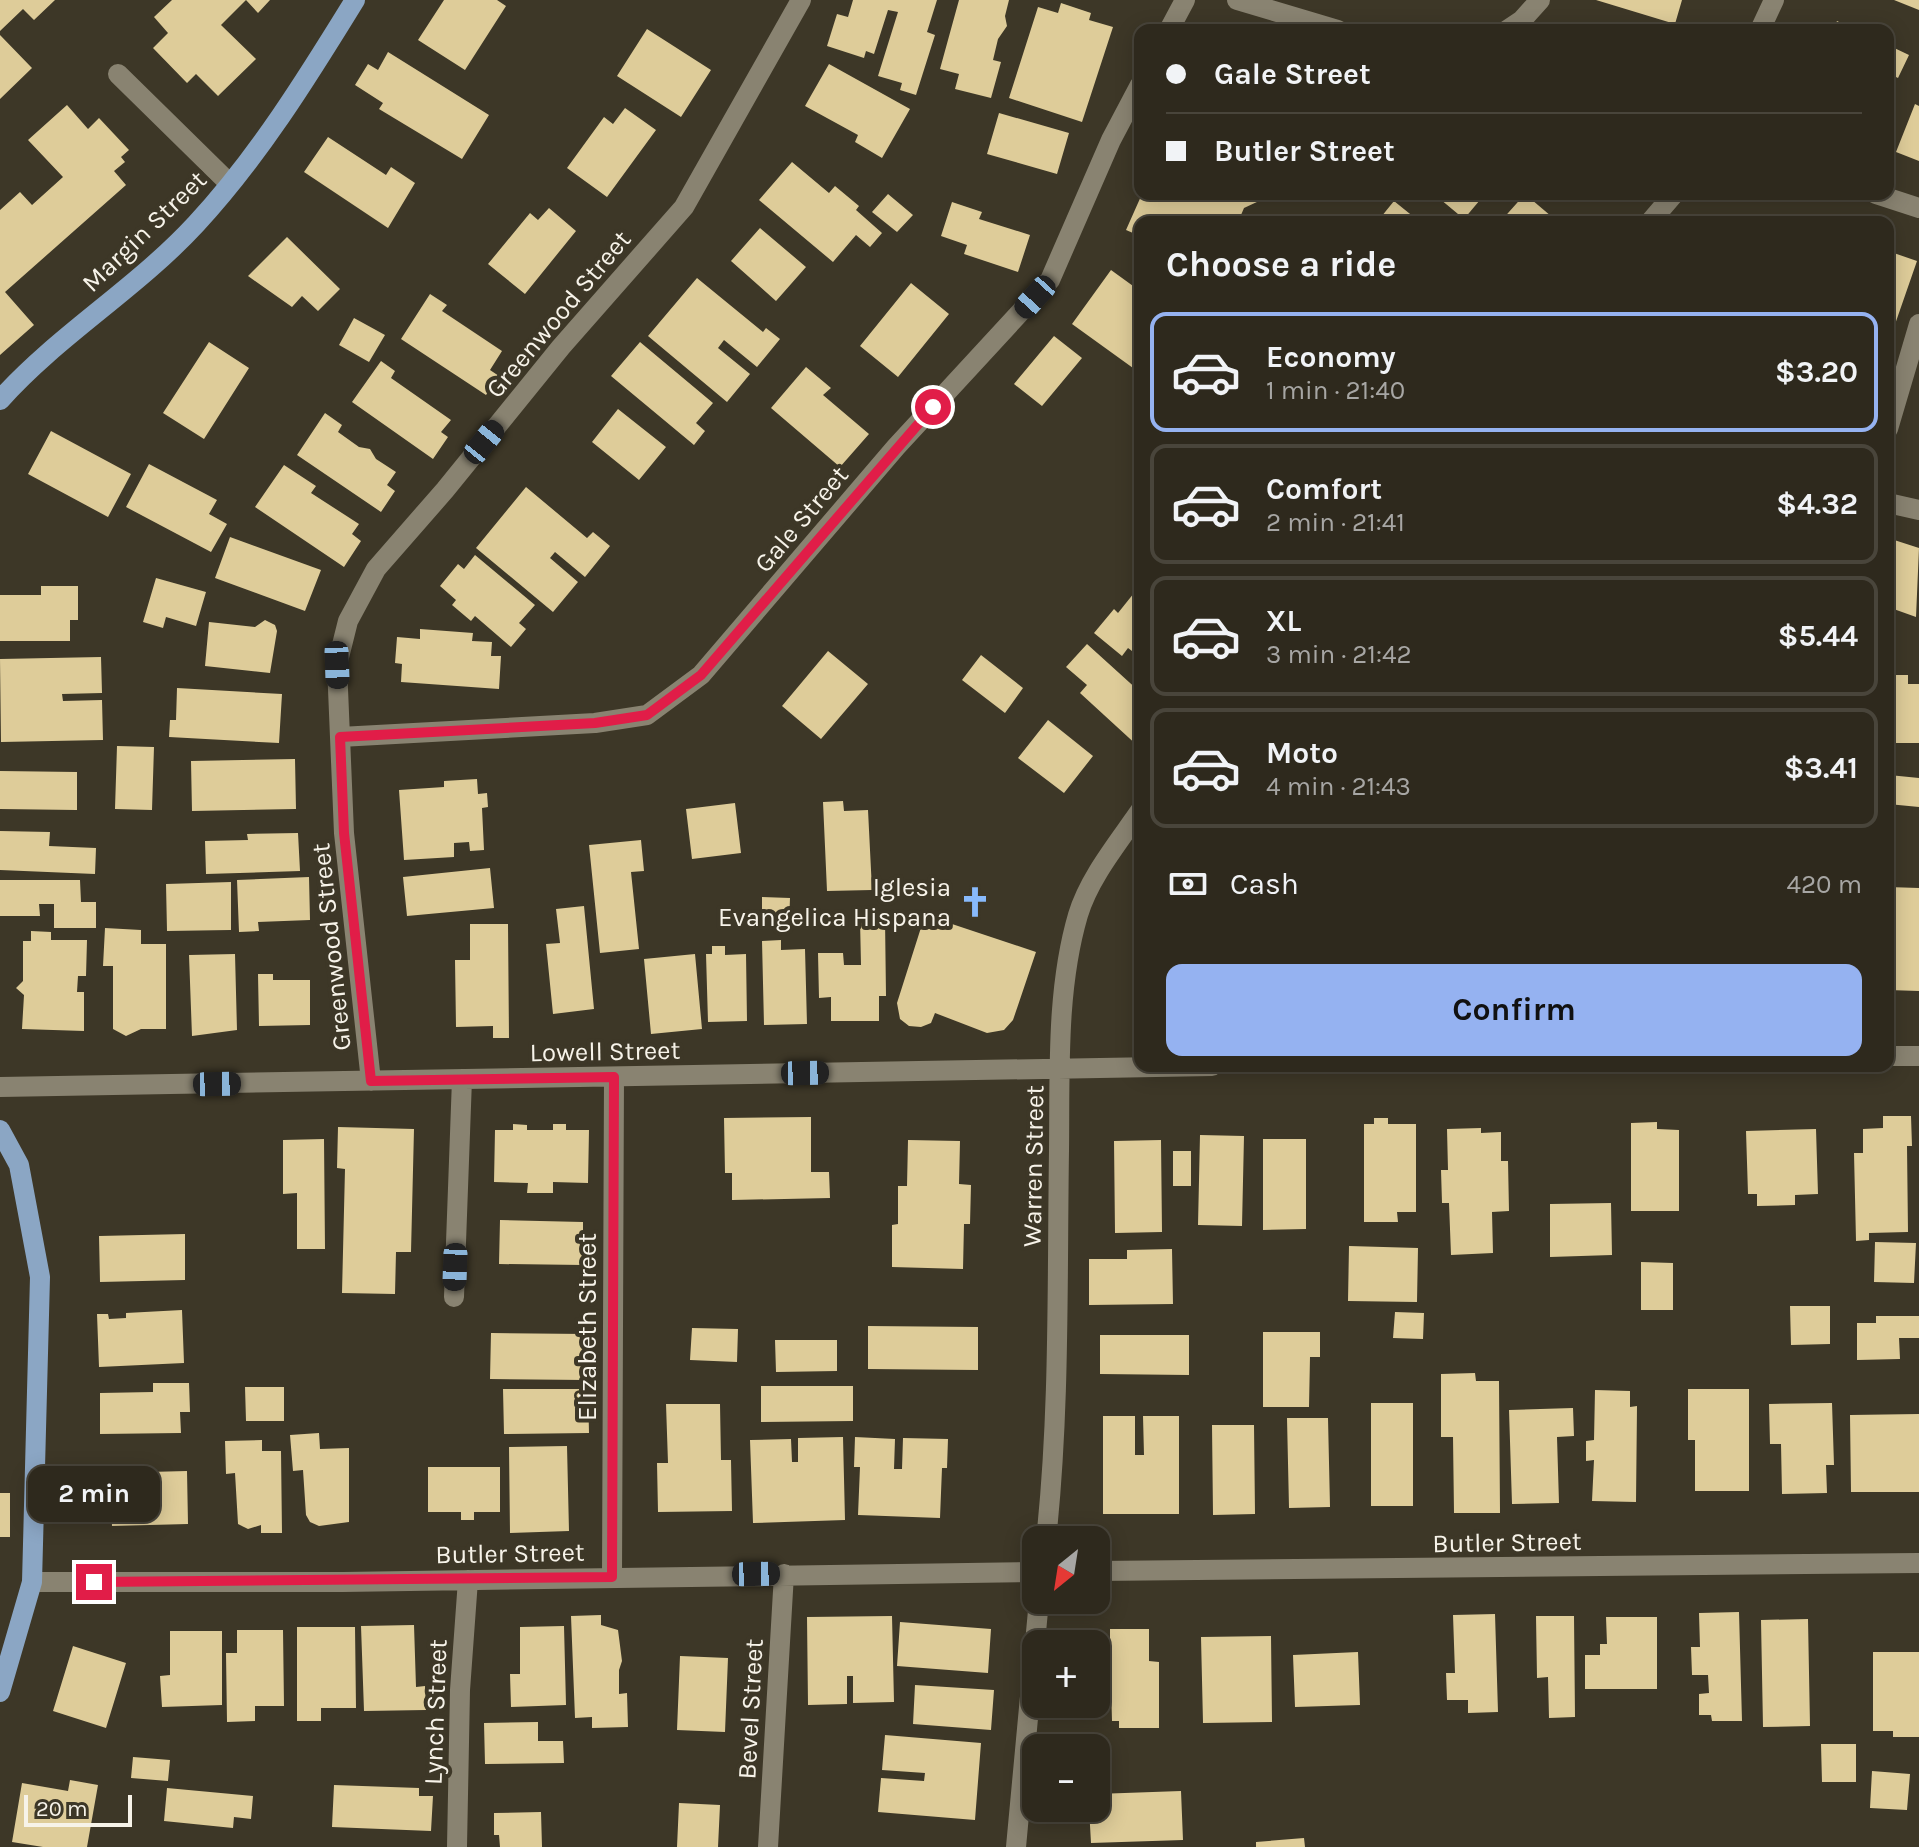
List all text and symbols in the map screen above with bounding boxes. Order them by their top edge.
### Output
text: Gale Street [1214,56,1371,92]
text: Butler Street [1214,133,1395,169]
street label: Margin Street [76,164,213,298]
street label: Greenwood Street [479,224,637,404]
text: Choose a ride [1166,243,1396,285]
car [1010,271,1060,323]
icon: car [1170,336,1242,408]
text: Economy [1266,339,1396,375]
text: $3.20 [1775,354,1858,390]
text: 1 min · 21:40 [1266,375,1405,406]
route start [915,389,951,425]
car [460,416,508,468]
street label: Gale Street [748,460,855,579]
icon: car [1170,468,1242,540]
text: Comfort [1266,471,1382,507]
text: $4.32 [1776,486,1858,522]
text: 2 min · 21:41 [1266,507,1405,538]
icon: car [1170,600,1242,672]
text: XL [1266,603,1301,639]
text: $5.44 [1778,618,1858,654]
text: 3 min · 21:42 [1266,639,1412,670]
car [324,641,350,689]
icon: car [1170,732,1242,804]
text: Moto [1266,735,1338,771]
text: $3.41 [1784,750,1858,786]
text: 4 min · 21:43 [1266,771,1411,802]
street label: Greenwood Street [305,841,358,1052]
icon: cash [1166,862,1210,906]
text: Cash [1230,866,1299,902]
text: 420 m [1786,869,1862,900]
place label: Iglesia Evangelica Hispana [718,872,951,933]
church icon: Iglesia Evangelica Hispana [958,885,992,919]
button: Confirm [1166,964,1862,1056]
street label: Lowell Street [529,1035,681,1068]
car [781,1061,829,1085]
car [193,1072,241,1096]
street label: Warren Street [1017,1084,1050,1247]
street label: Elizabeth Street [572,1233,603,1421]
car [442,1243,468,1291]
callout: 2 min [28,1466,160,1522]
text: 2 min [58,1478,130,1509]
north arrow [1022,1526,1110,1614]
map controls [1022,1526,1110,1822]
street label: Butler Street [1432,1526,1582,1559]
street label: Butler Street [435,1537,585,1570]
car [732,1562,780,1586]
route end [76,1564,112,1600]
button: + [1022,1630,1110,1718]
street label: Lynch Street [417,1638,454,1785]
street label: Bevel Street [731,1638,770,1780]
button: − [1022,1734,1110,1822]
scale bar [24,1791,132,1827]
text: 20 m [36,1796,88,1822]

